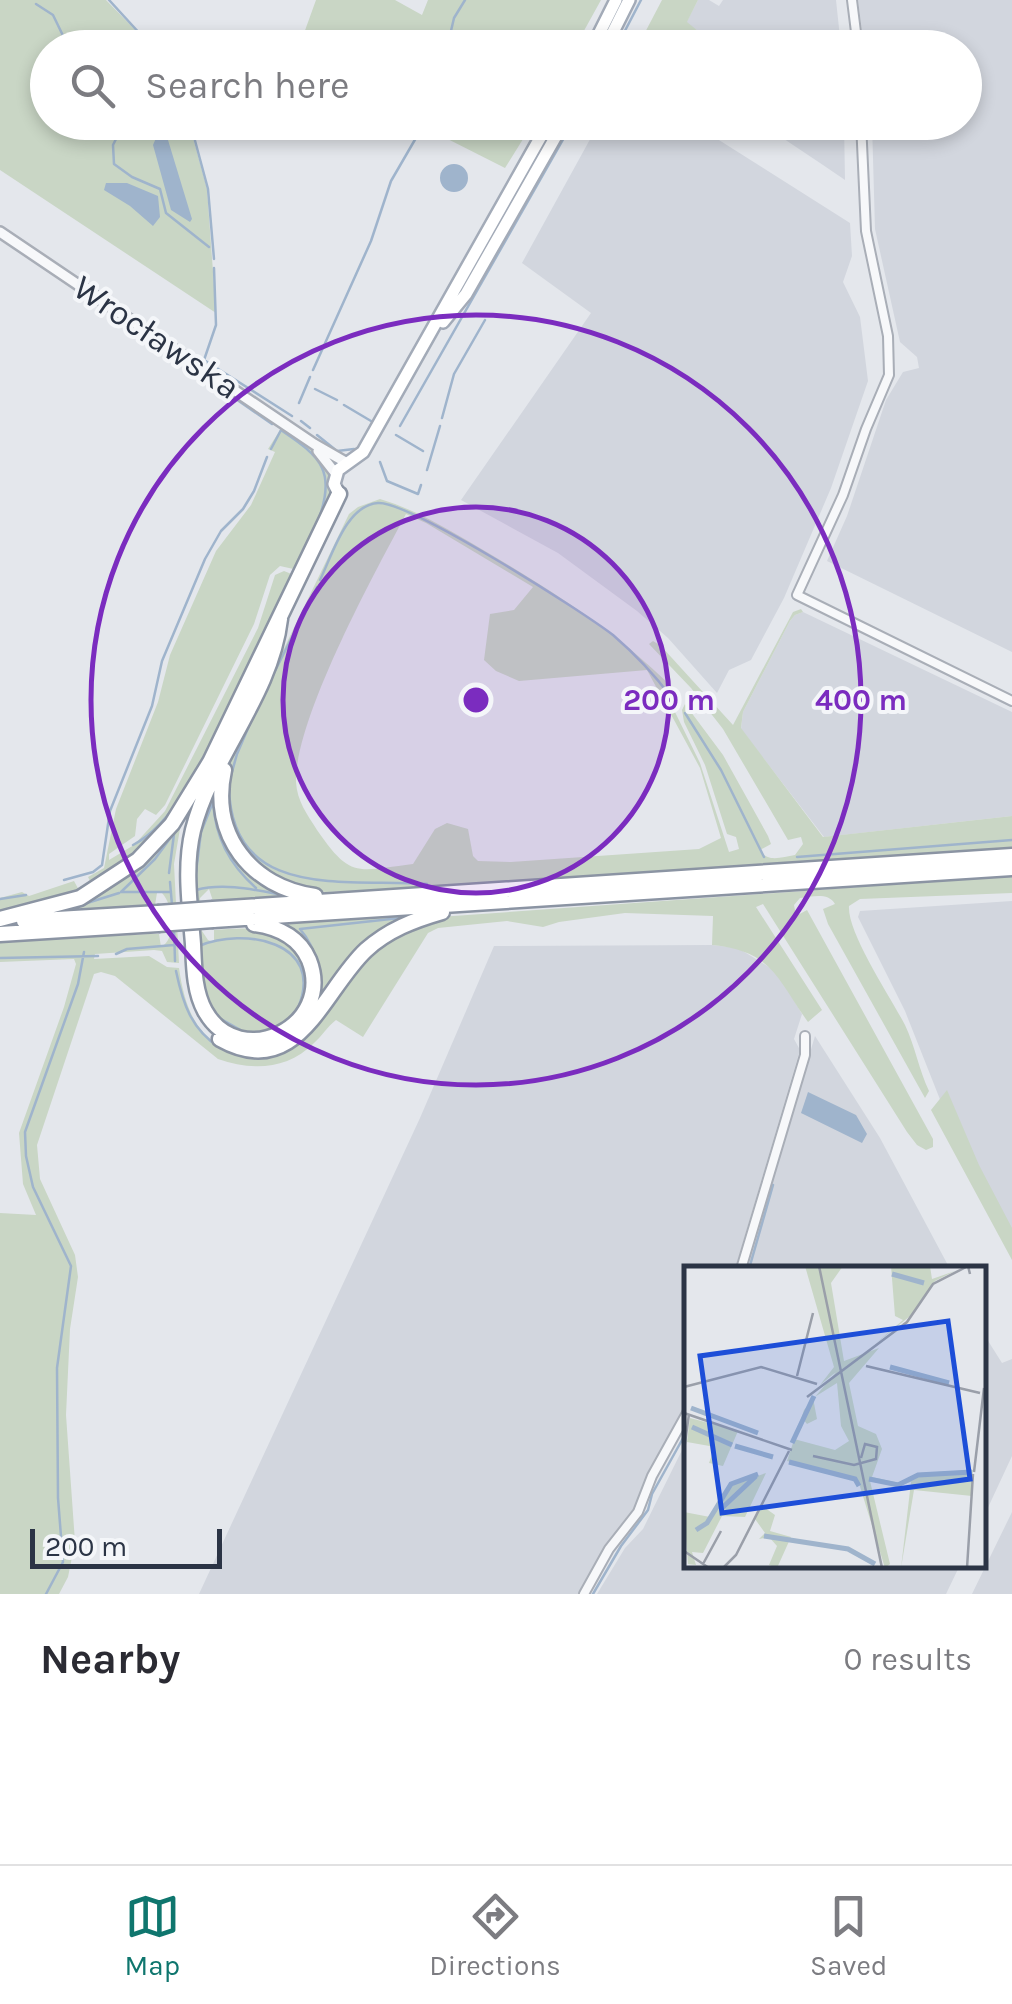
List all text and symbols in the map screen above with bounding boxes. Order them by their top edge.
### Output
search box [30,30,982,140]
icon: search [65,58,120,113]
text: Search here [145,63,349,108]
street label: Wrocławska [66,267,248,408]
centre of rings [458,682,494,718]
text: 200 m [623,682,715,718]
text: 400 m [815,682,907,718]
inset map [684,1266,987,1569]
scale bar [30,1524,222,1568]
text: 200 m [45,1530,127,1563]
text: Nearby [40,1634,180,1684]
text: 0 results [843,1641,972,1678]
tab: Map [125,1889,180,1982]
tab: Directions [429,1889,561,1982]
tab: Saved [810,1889,887,1982]

